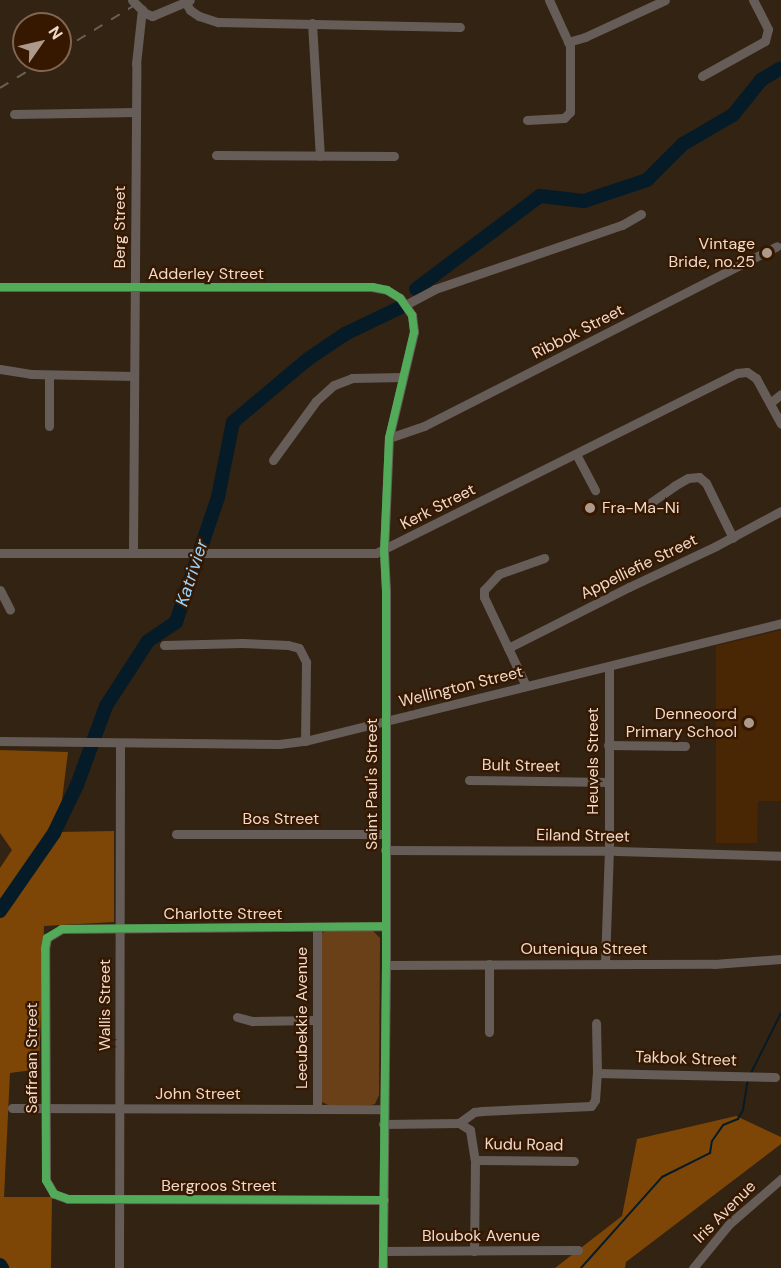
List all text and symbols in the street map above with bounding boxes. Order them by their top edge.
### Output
north arrow [12,12,72,72]
text: N [44,22,68,43]
street label: Berg Street [110,186,130,268]
place label: Vintage Bride, no.25 [668,234,755,272]
marker: Vintage Bride, no.25 [760,246,774,260]
street label: Adderley Street [148,264,264,284]
street label: Ribbok Street [529,301,627,363]
street label: Kerk Street [397,480,479,534]
place label: Fra-Ma-Ni [602,498,680,518]
marker: Fra-Ma-Ni [583,501,597,515]
street label: Appelliefie Street [577,530,701,604]
water label: Katrivier [171,537,213,609]
street label: Wellington Street [397,662,525,712]
place label: Denneoord Primary School [626,704,737,742]
street label: Heuvels Street [583,707,603,815]
marker: Denneoord Primary School [742,716,756,730]
street label: Saint Paul's Street [362,718,382,850]
street label: Bult Street [482,756,560,776]
street label: Bos Street [243,809,319,829]
street label: Eiland Street [536,826,630,846]
street label: Charlotte Street [163,904,283,924]
street label: Outeniqua Street [520,939,648,959]
street label: Leeubekkie Avenue [292,947,312,1089]
street label: Wallis Street [95,959,115,1051]
street label: Saffraan Street [22,1003,42,1113]
street label: Takbok Street [635,1048,737,1070]
street label: John Street [155,1084,241,1104]
street label: Kudu Road [484,1135,564,1155]
street label: Bergroos Street [161,1176,277,1196]
street label: Iris Avenue [690,1177,760,1247]
street label: Bloubok Avenue [422,1226,540,1246]

